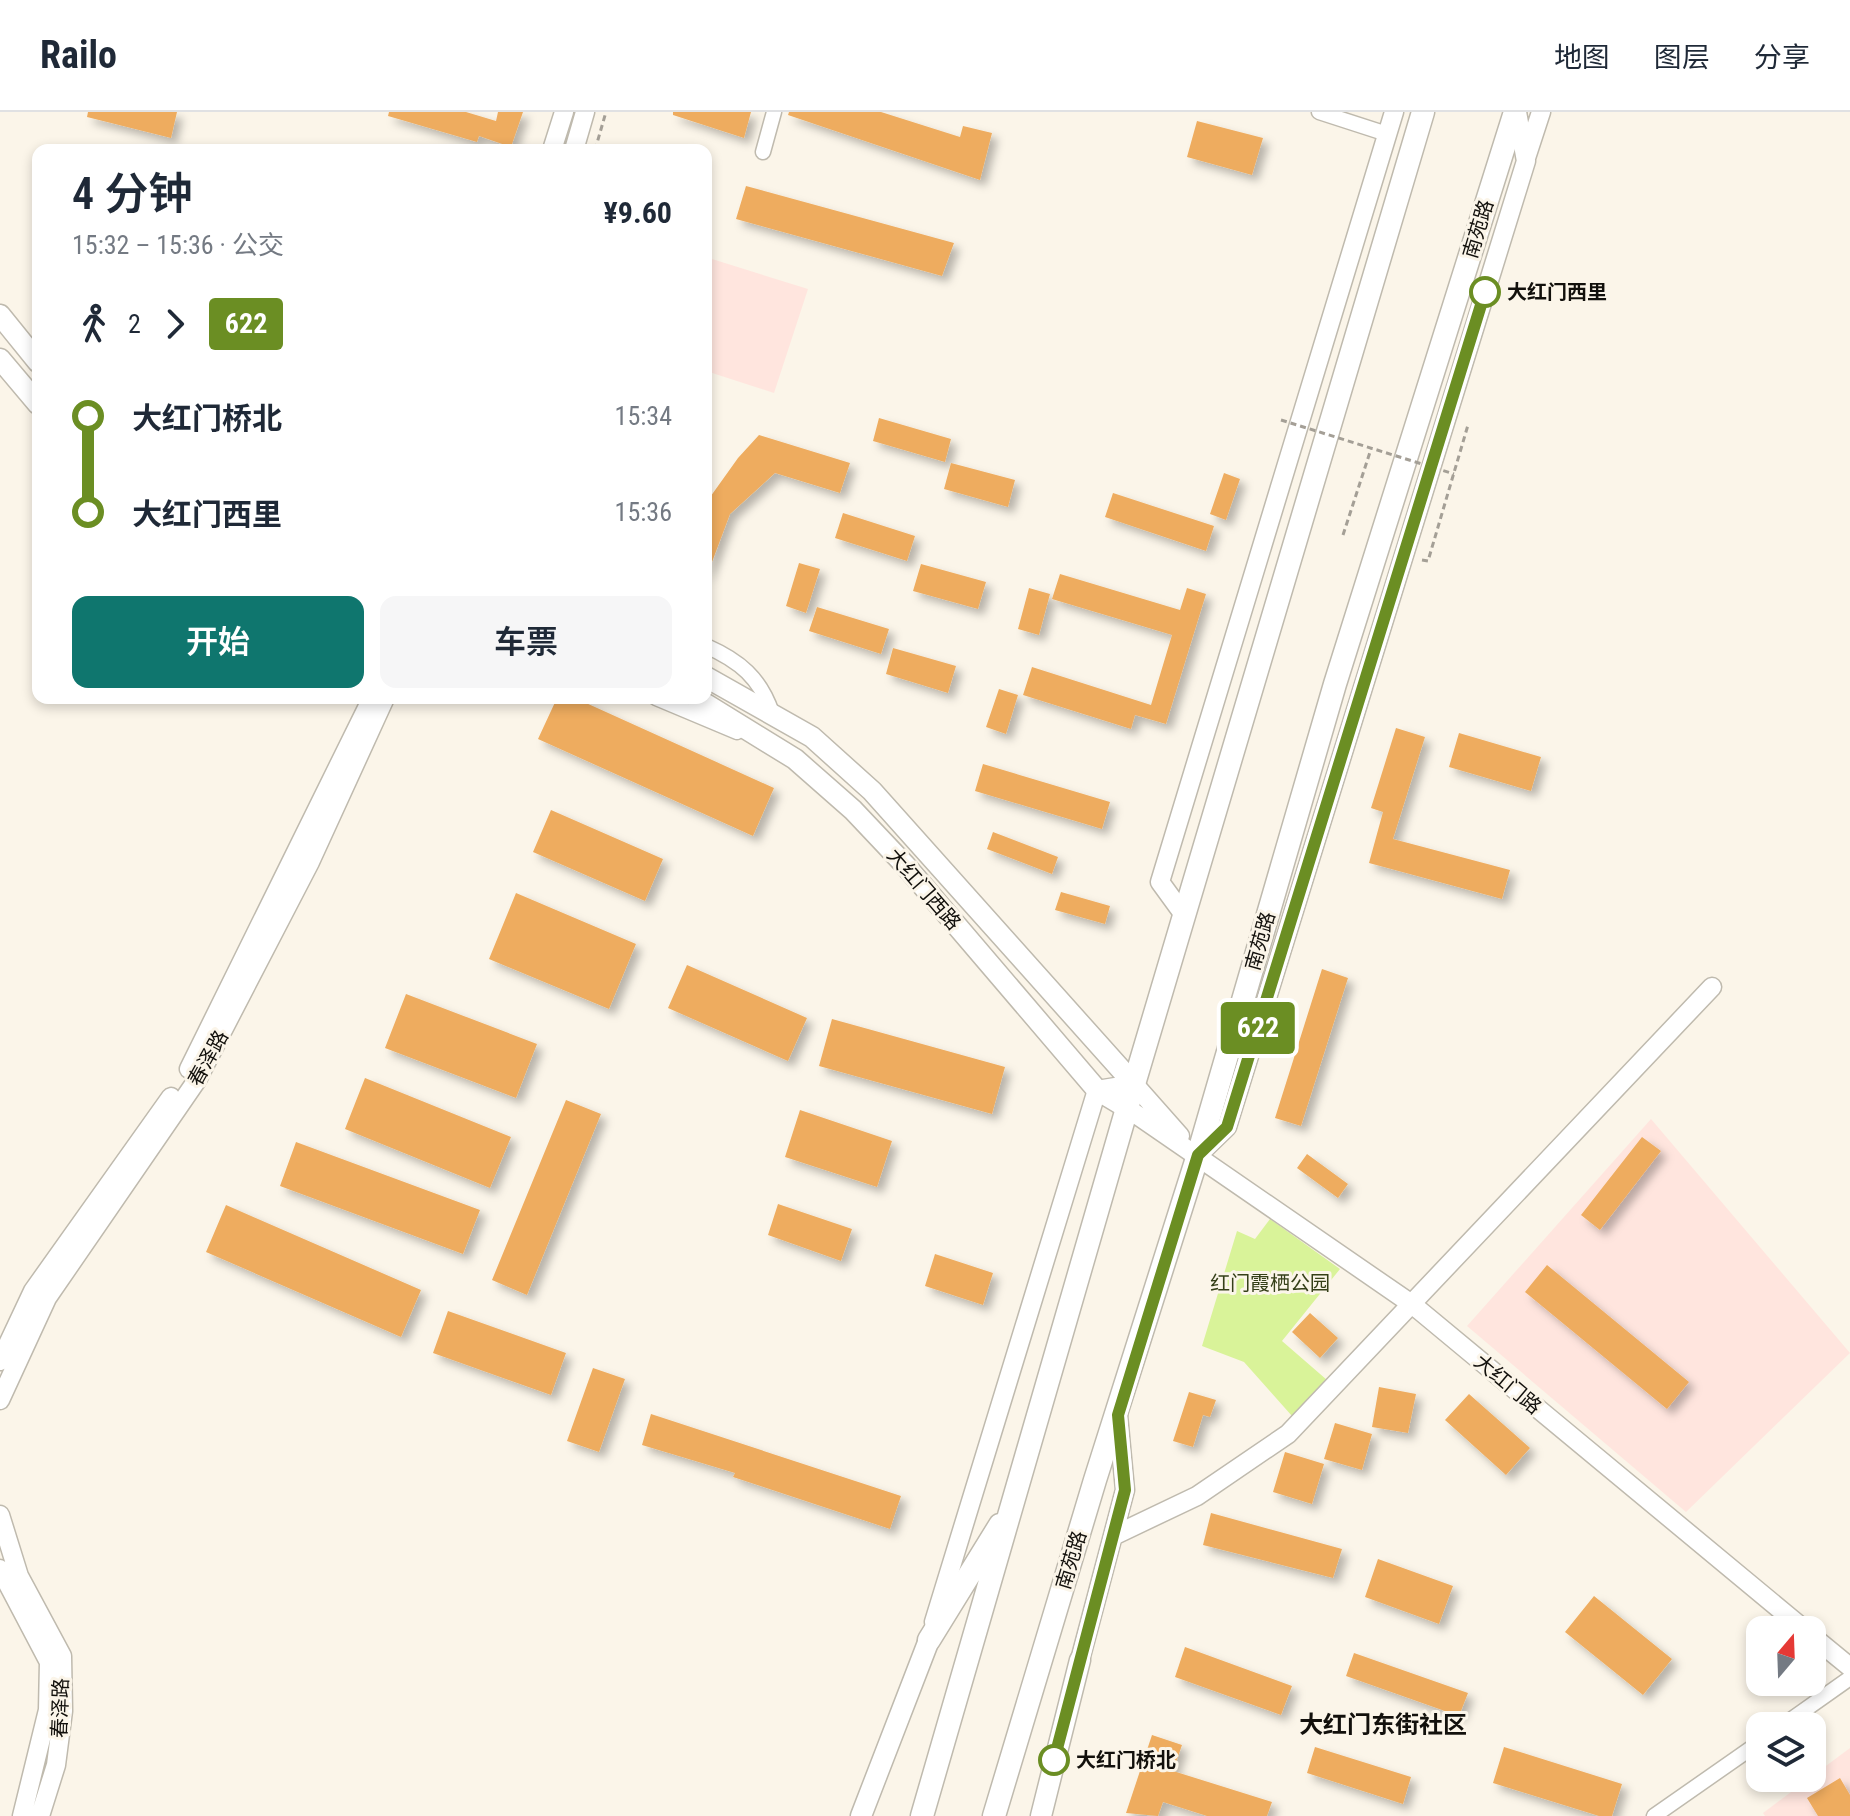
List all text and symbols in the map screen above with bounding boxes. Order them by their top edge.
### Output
text: Railo [40,33,117,77]
text: 地图 [1554,41,1610,74]
text: 图层 [1654,41,1710,74]
text: 分享 [1754,41,1810,74]
text: 4 分钟 [72,168,192,220]
text: ¥9.60 [604,195,672,230]
street label: 南苑路 [1458,197,1498,261]
text: 15:32 – 15:36 · 公交 [72,230,284,260]
marker: 大红门西里 [1470,277,1500,307]
place label: 大红门西里 [1507,280,1607,304]
icon: walk [72,302,116,346]
icon: forward [153,302,197,346]
text: 622 [225,307,267,340]
text: 2 [128,309,141,339]
text: 大红门桥北 [132,401,282,436]
text: 15:34 [615,401,672,431]
text: 大红门西里 [132,497,282,532]
text: 15:36 [615,497,672,527]
button: 开始 [72,596,364,688]
button: 车票 [380,596,672,688]
street label: 大红门西路 [882,843,966,935]
street label: 南苑路 [1240,909,1280,973]
line badge: 622 [1212,1002,1304,1054]
text: 622 [1237,1011,1279,1044]
street label: 春泽路 [183,1026,233,1090]
park label: 红门霞栖公园 [1210,1271,1330,1295]
street label: 大红门路 [1470,1349,1546,1419]
street label: 南苑路 [1051,1528,1091,1592]
north arrow [1746,1616,1826,1696]
map controls [1746,1616,1826,1792]
street label: 春泽路 [47,1678,73,1738]
district label: 大红门东街社区 [1299,1711,1467,1739]
button: layers [1746,1712,1826,1792]
marker: 大红门桥北 [1039,1745,1069,1775]
place label: 大红门桥北 [1076,1748,1176,1772]

